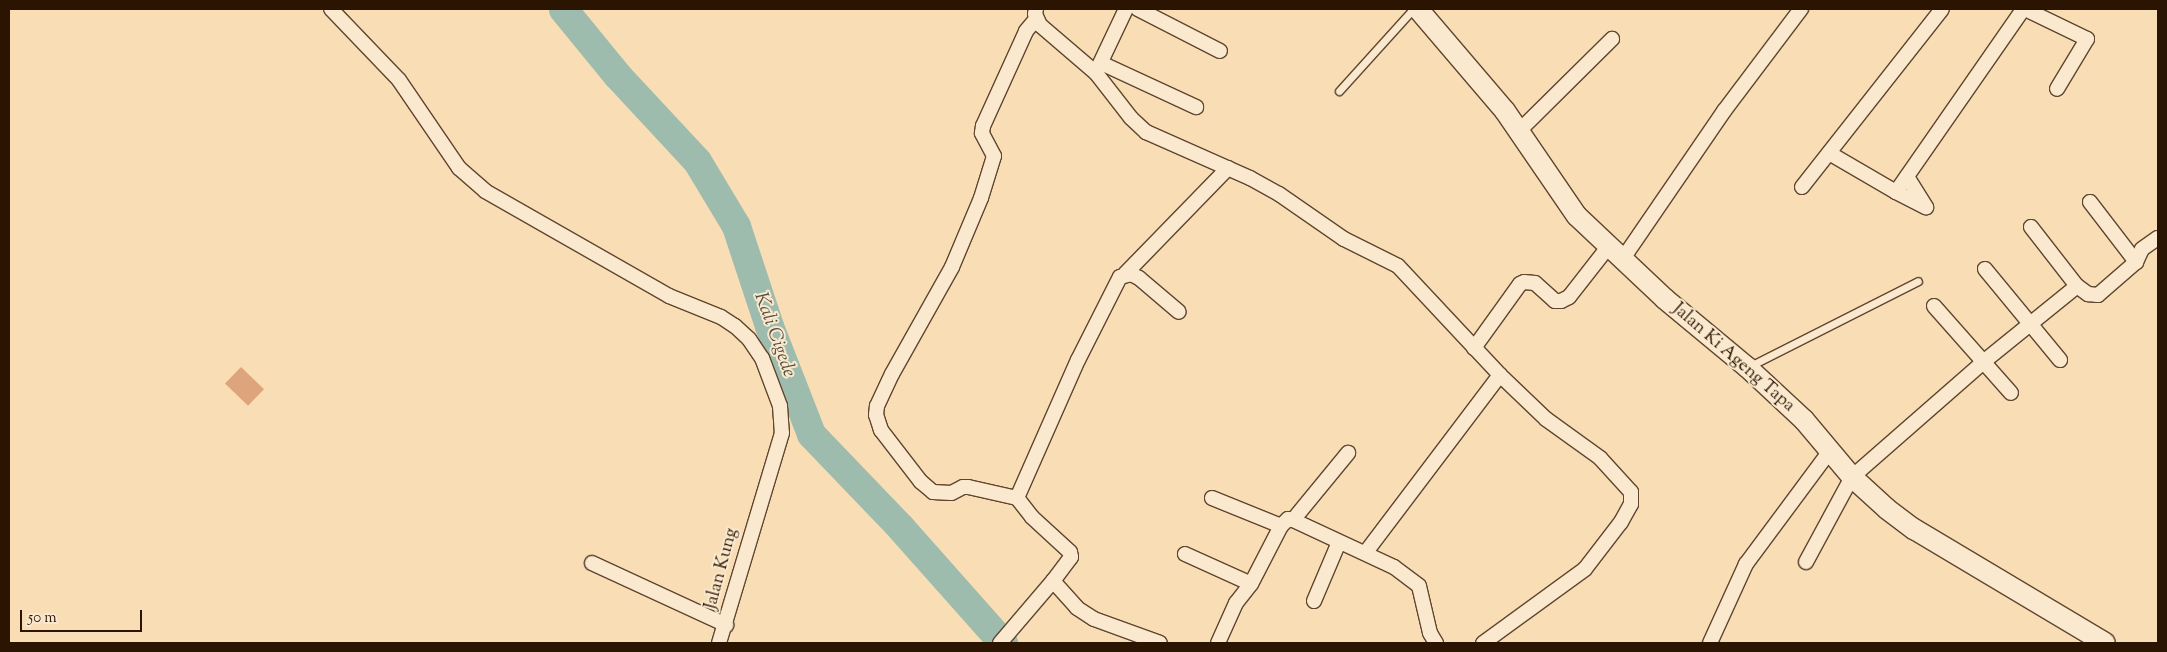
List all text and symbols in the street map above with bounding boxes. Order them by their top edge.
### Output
water label: Kali Cigede [748,290,800,380]
street label: Jalan Ki Ageng Tapa [1667,299,1799,417]
street label: Jalan Kung [701,526,743,612]
scale bar [22,600,145,632]
text: 50 m [28,608,57,629]

